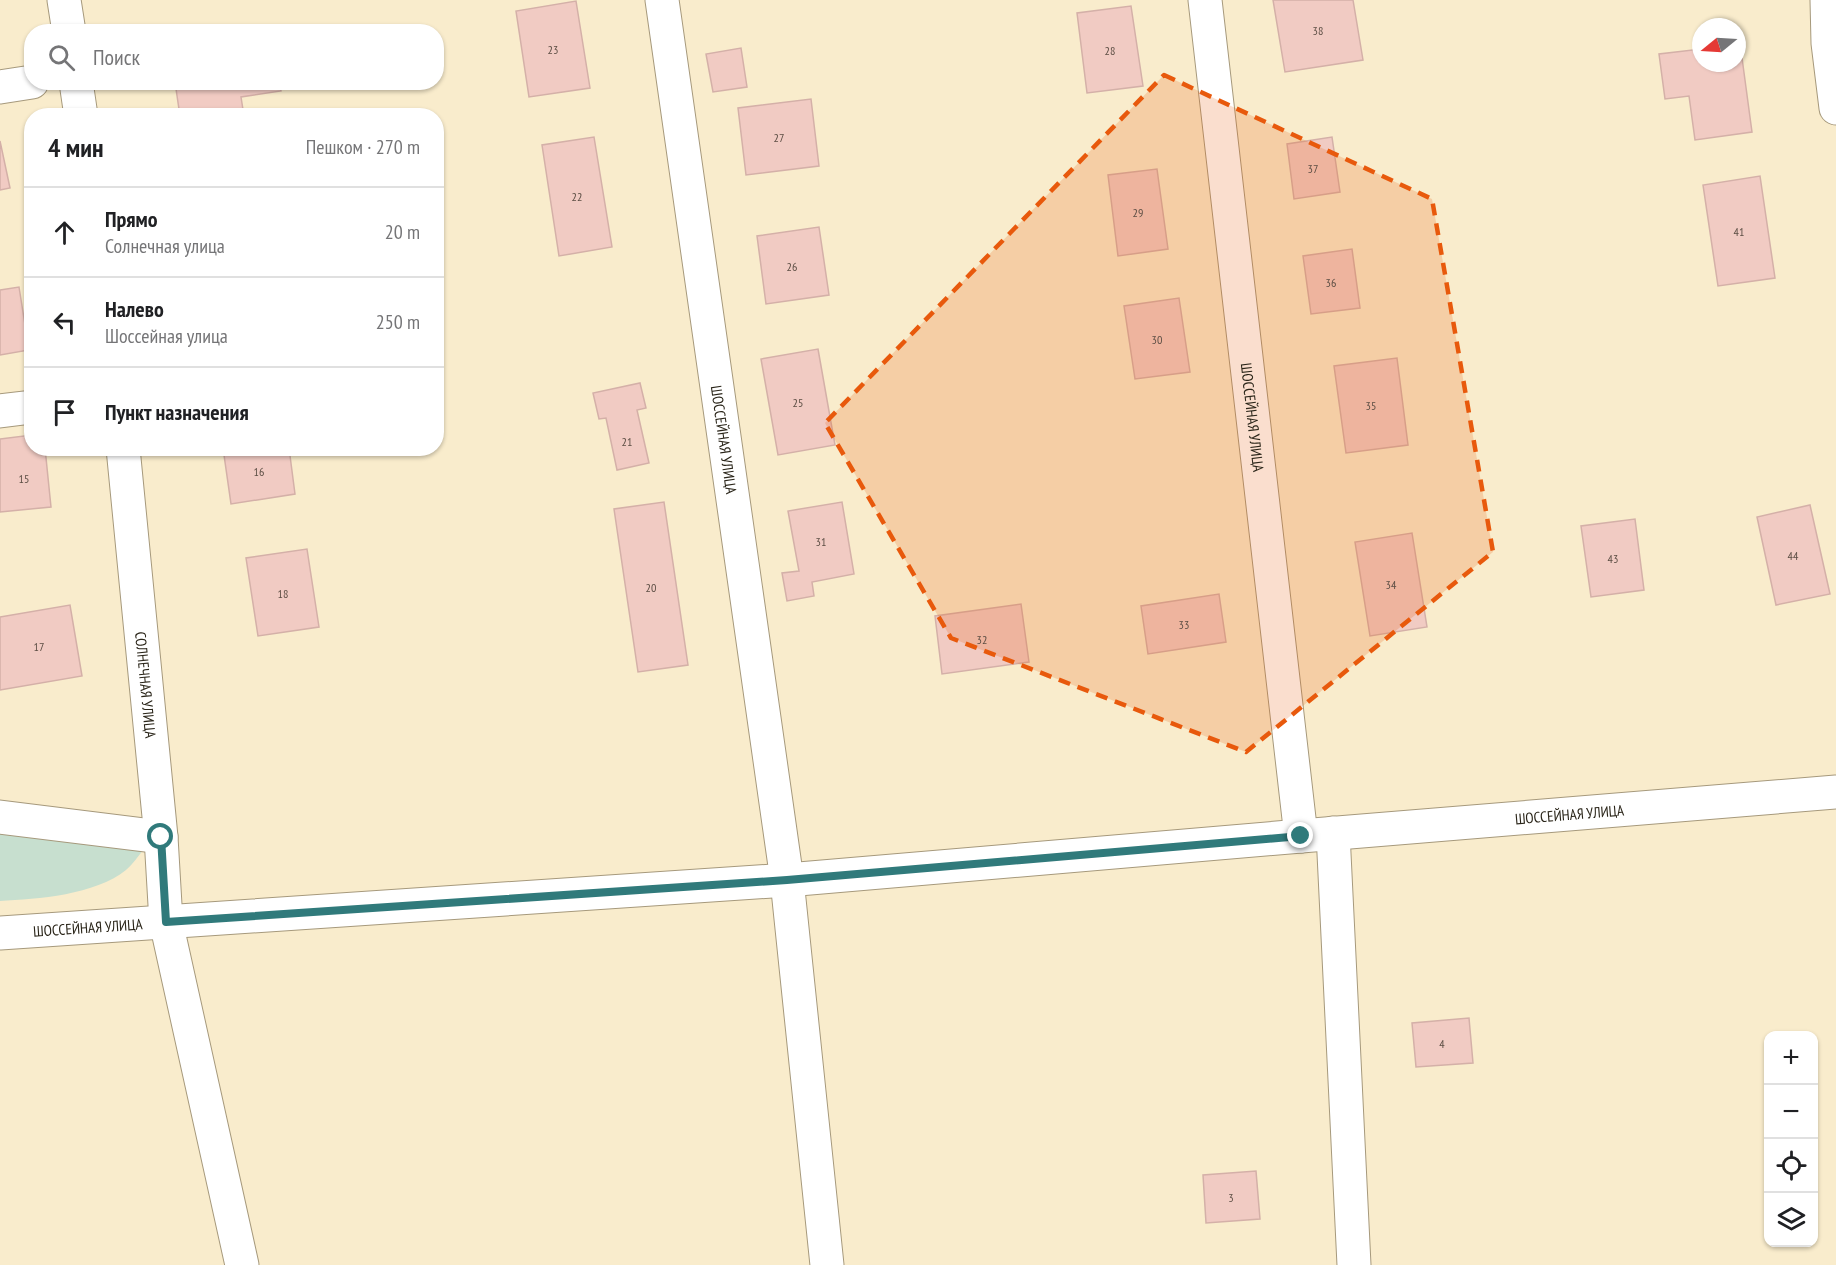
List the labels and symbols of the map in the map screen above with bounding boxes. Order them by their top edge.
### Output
north arrow [1692,18,1746,72]
house number: 38 [1313,23,1323,38]
house number: 23 [548,42,558,57]
house number: 28 [1105,43,1115,58]
house number: 27 [774,130,784,145]
house number: 37 [1308,161,1318,176]
house number: 22 [572,189,582,204]
house number: 29 [1133,205,1143,220]
house number: 41 [1734,224,1744,239]
house number: 26 [787,259,797,274]
house number: 36 [1326,275,1336,290]
house number: 30 [1152,332,1162,347]
street label: ШОССЕЙНАЯ УЛИЦА [1237,362,1269,474]
street label: ШОССЕЙНАЯ УЛИЦА [707,384,742,496]
house number: 25 [793,395,803,410]
house number: 35 [1366,398,1376,413]
house number: 21 [622,434,632,449]
house number: 16 [254,464,264,479]
house number: 15 [19,471,29,486]
house number: 31 [816,534,826,549]
house number: 44 [1788,548,1799,563]
house number: 43 [1608,551,1618,566]
house number: 34 [1386,577,1397,592]
house number: 20 [646,580,656,595]
house number: 18 [278,586,288,601]
house number: 33 [1179,617,1189,632]
street label: СОЛНЕЧНАЯ УЛИЦА [131,631,161,740]
house number: 32 [977,632,987,647]
house number: 17 [34,639,44,654]
street label: ШОССЕЙНАЯ УЛИЦА [1514,800,1626,828]
route end [1287,822,1313,848]
route start [147,823,173,849]
street label: ШОССЕЙНАЯ УЛИЦА [33,914,144,940]
house number: 4 [1439,1036,1445,1051]
house number: 3 [1228,1190,1234,1205]

